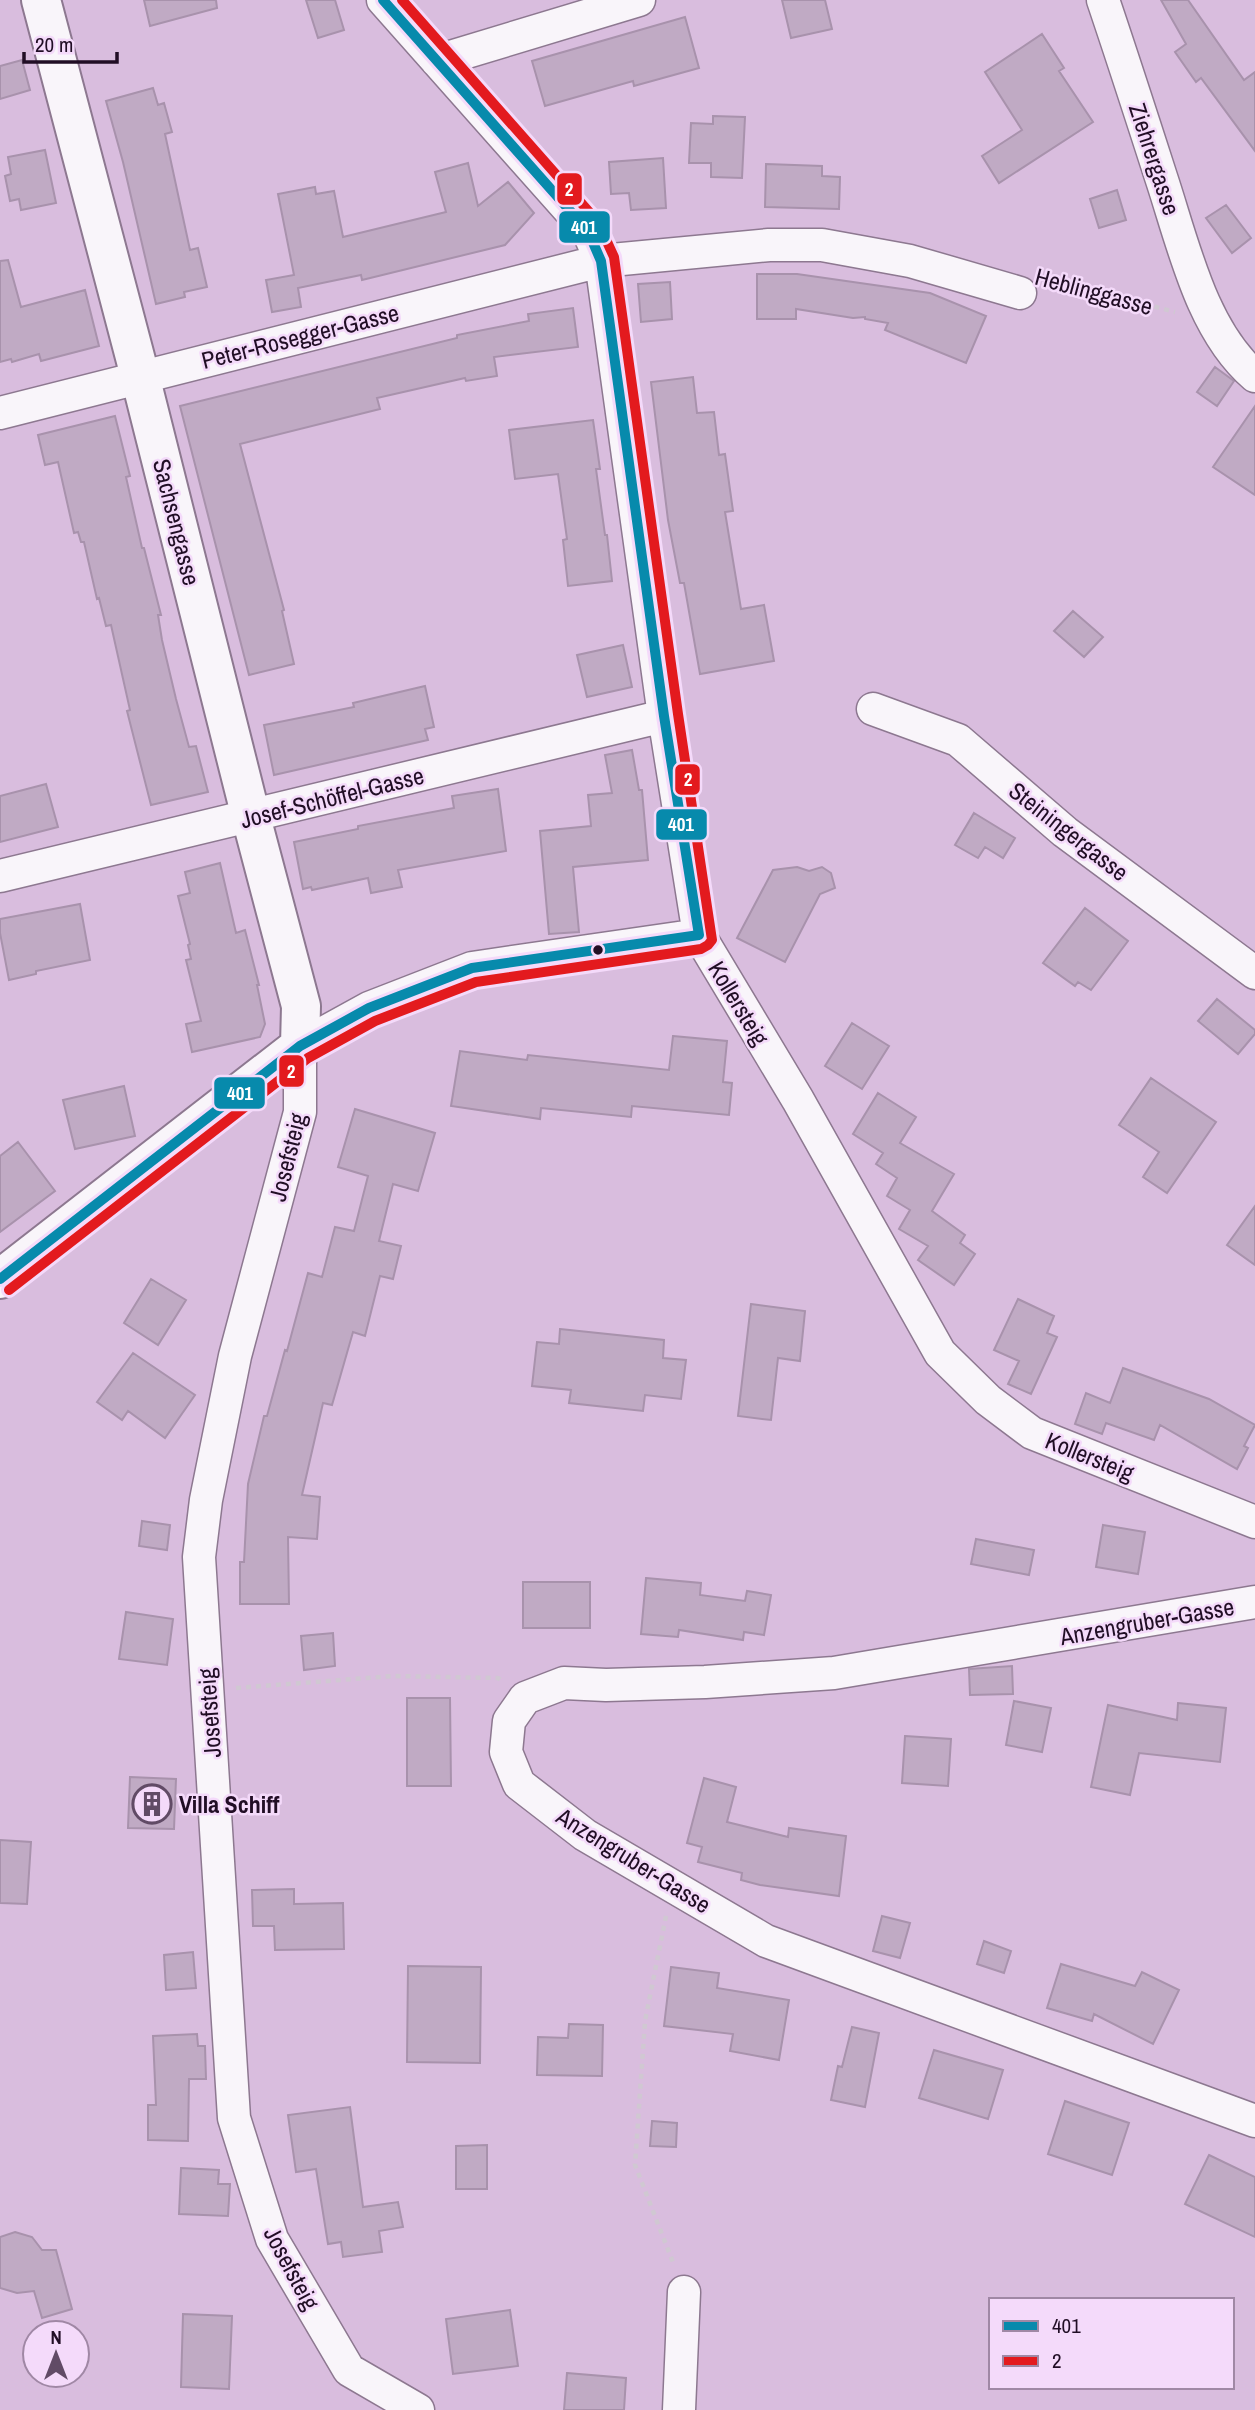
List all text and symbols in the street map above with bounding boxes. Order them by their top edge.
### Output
scale bar [24,21,117,65]
text: 20 m [35,30,73,59]
street label: Ziehrergasse [1122,99,1188,219]
line badge: 2 [556,172,583,206]
text: 2 [565,176,574,202]
line badge: 401 [558,210,611,244]
text: 401 [571,214,597,240]
street label: Heblinggasse [1032,260,1156,322]
street label: Peter-Rosegger-Gasse [198,296,402,376]
street label: Sachsengasse [146,455,208,589]
street label: Josef-Schöffel-Gasse [237,759,427,835]
line badge: 2 [674,763,701,796]
text: 2 [684,766,693,792]
street label: Steiningergasse [1003,774,1135,888]
line badge: 401 [655,808,708,841]
text: 401 [668,811,694,837]
unlabelled marker [591,943,605,957]
street label: Kollersteig [701,955,777,1051]
line badge: 2 [278,1054,305,1088]
text: 2 [287,1058,296,1084]
line badge: 401 [213,1076,266,1110]
text: 401 [227,1080,253,1106]
street label: Josefsteig [261,1110,313,1204]
street label: Kollersteig [1041,1424,1139,1488]
street label: Anzengruber-Gasse [1057,1590,1237,1652]
street label: Josefsteig [190,1667,228,1759]
building icon: Villa Schiff [131,1783,173,1825]
place label: Villa Schiff [179,1788,280,1820]
street label: Anzengruber-Gasse [550,1799,717,1920]
street label: Josefsteig [257,2221,327,2315]
legend [989,2298,1234,2389]
text: 401 [1052,2311,1081,2340]
north arrow [21,2319,91,2389]
text: N [50,2324,62,2350]
text: 2 [1052,2346,1062,2375]

